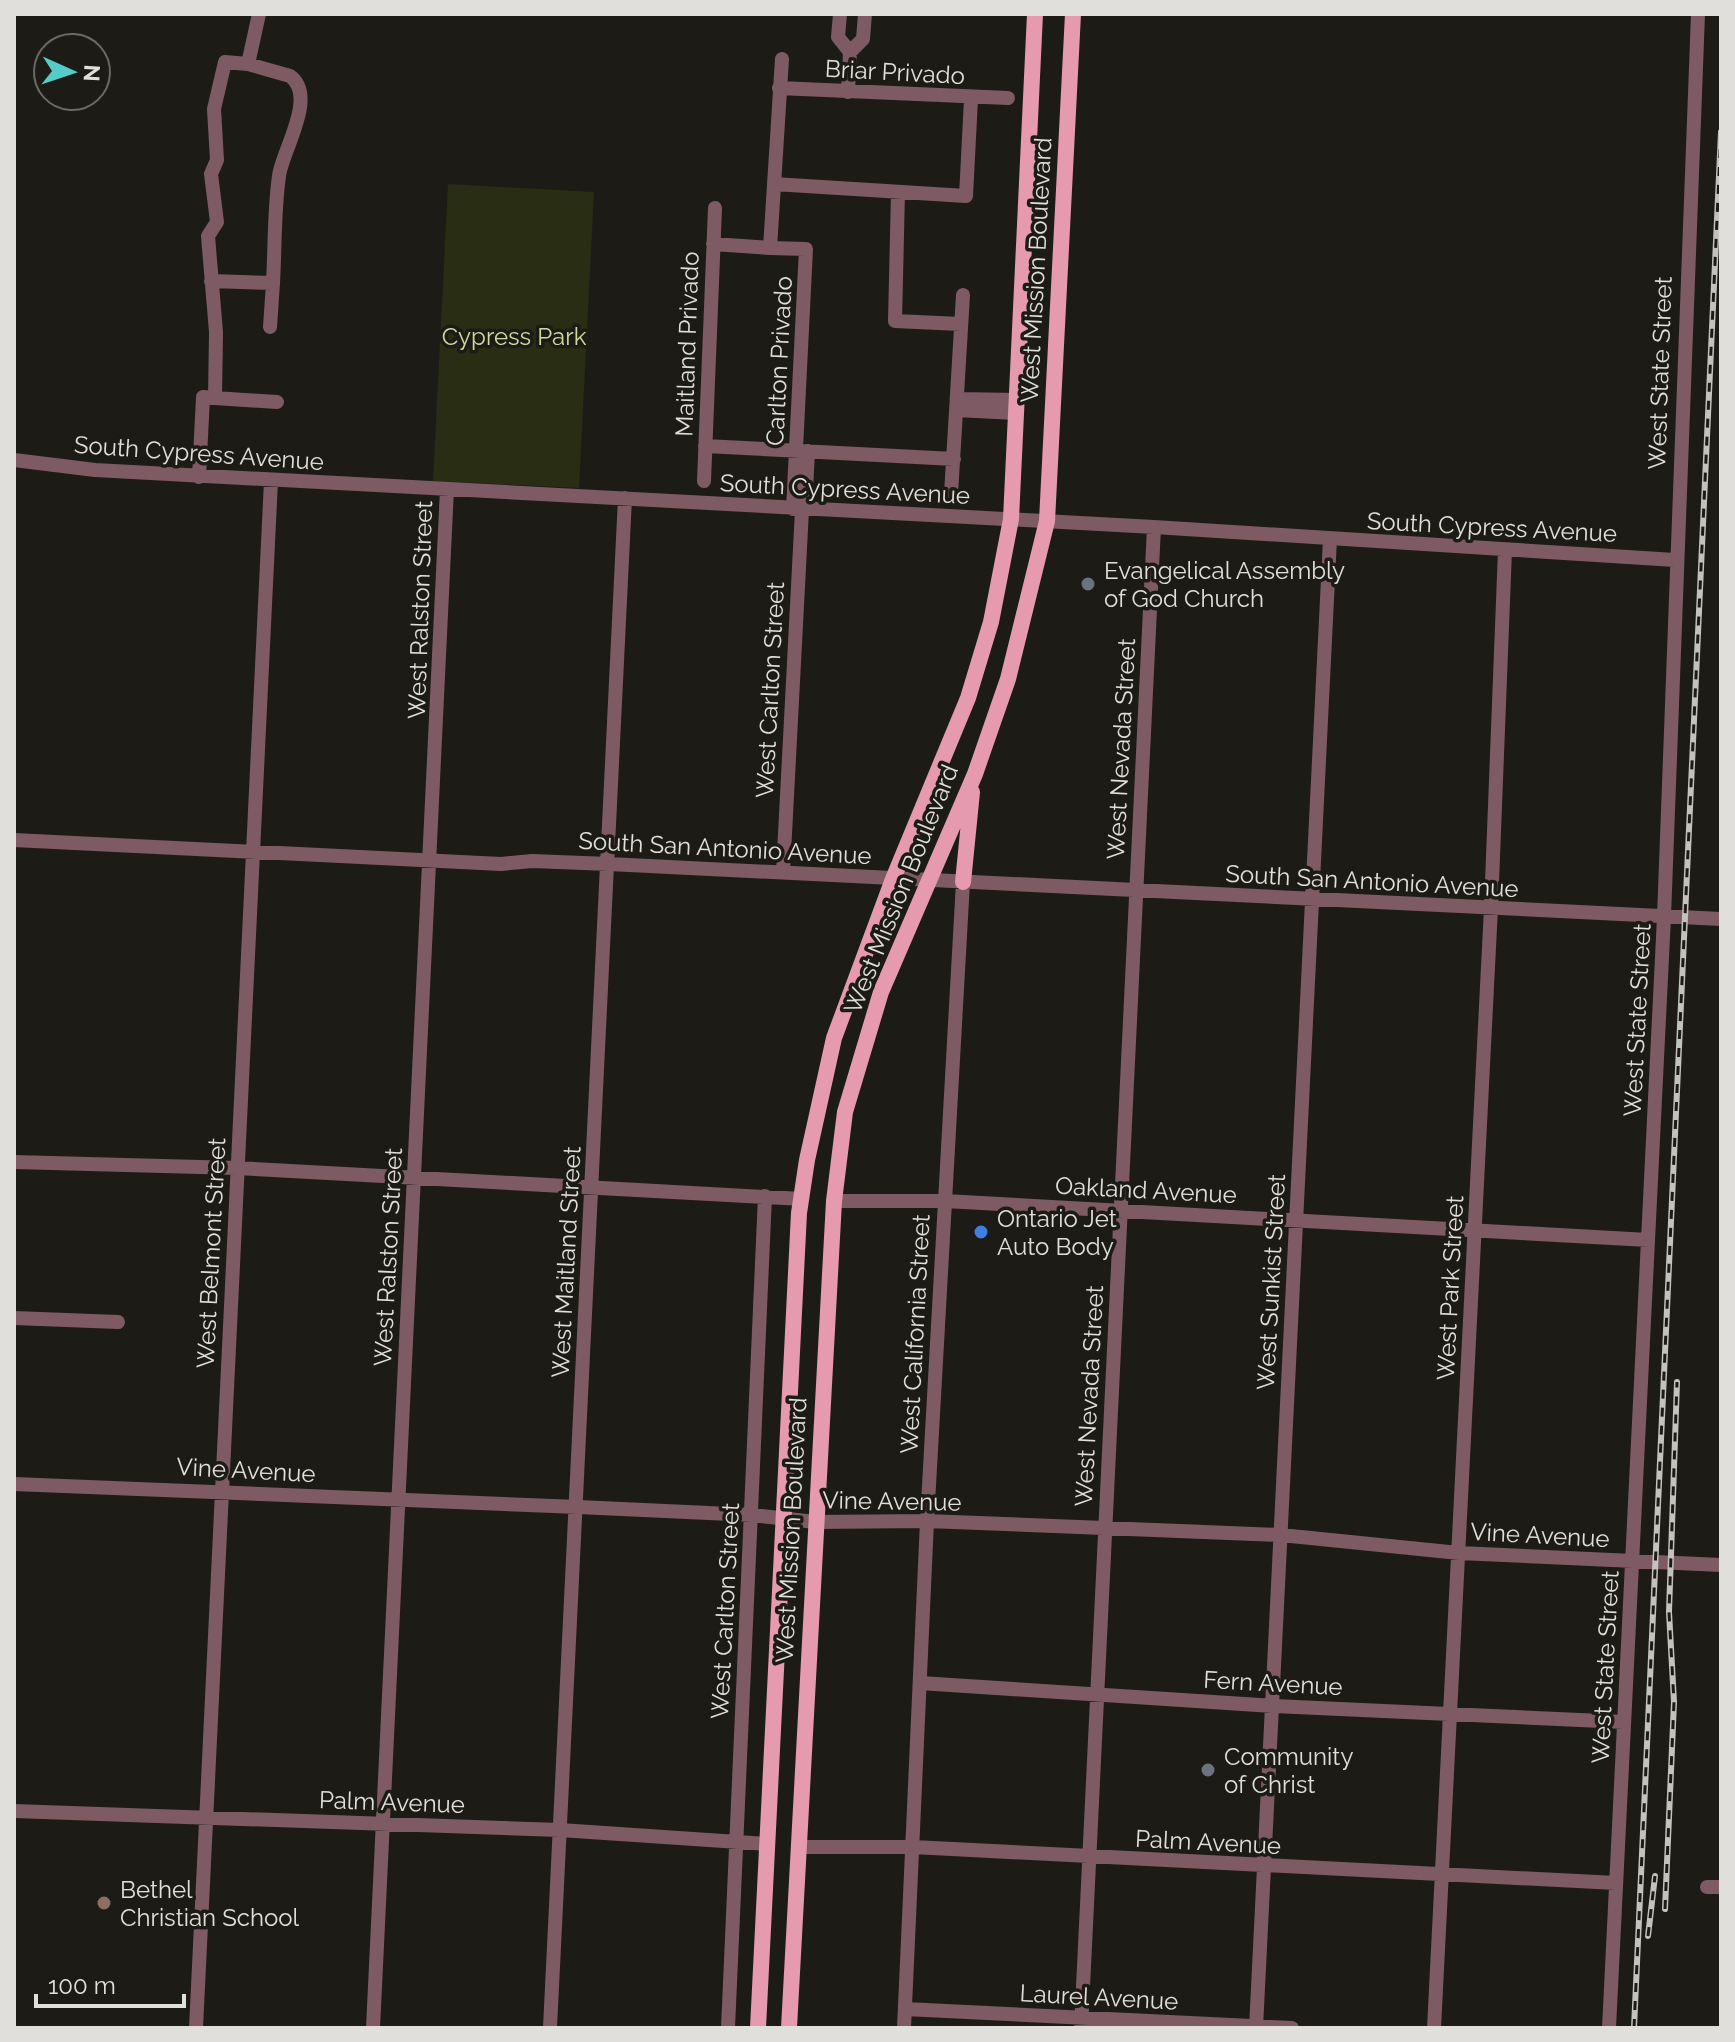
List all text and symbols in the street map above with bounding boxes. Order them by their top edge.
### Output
north arrow [32,32,112,112]
street label: Briar Privado [824,54,966,90]
text: N [79,64,105,82]
street label: West Mission Boulevard [1015,137,1057,403]
street label: Maitland Privado [669,251,705,437]
street label: Carlton Privado [760,275,798,447]
street label: West State Street [1642,276,1678,470]
park label: Cypress Park [442,322,587,351]
street label: South Cypress Avenue [73,430,325,476]
street label: South Cypress Avenue [719,468,971,510]
street label: West Ralston Street [402,500,438,720]
street label: South Cypress Avenue [1366,506,1618,548]
place label: Evangelical Assembly of God Church [1104,556,1345,613]
marker: Evangelical Assembly of God Church [1079,575,1097,593]
street label: West Carlton Street [750,581,790,799]
street label: West Nevada Street [1101,638,1141,860]
street label: West Mission Boulevard [838,760,964,1018]
street label: South San Antonio Avenue [578,826,872,870]
street label: South San Antonio Avenue [1225,859,1519,903]
street label: West State Street [1617,923,1657,1117]
street label: West Belmont Street [190,1137,232,1369]
street label: West Maitland Street [545,1145,587,1379]
street label: West Ralston Street [368,1147,408,1367]
street label: Oakland Avenue [1054,1171,1238,1209]
street label: West Sunkist Street [1251,1173,1291,1391]
street label: West Park Street [1431,1195,1469,1381]
place label: Ontario Jet Auto Body [997,1204,1117,1261]
street label: West California Street [894,1213,936,1455]
marker: Ontario Jet Auto Body [972,1223,990,1241]
street label: West Nevada Street [1069,1285,1109,1507]
street label: West Mission Boulevard [770,1397,812,1663]
street label: Vine Avenue [176,1452,316,1488]
street label: Vine Avenue [822,1485,962,1517]
street label: West Carlton Street [705,1502,745,1720]
street label: Vine Avenue [1470,1517,1610,1553]
street label: West State Street [1585,1570,1625,1764]
street label: Fern Avenue [1203,1665,1343,1701]
place label: Community of Christ [1224,1742,1353,1799]
marker: Community of Christ [1199,1761,1217,1779]
street label: Palm Avenue [319,1785,465,1819]
street label: Palm Avenue [1134,1824,1282,1860]
place label: Bethel Christian School [120,1875,299,1932]
marker: Bethel Christian School [95,1894,113,1912]
scale bar [36,1958,184,2008]
text: 100 m [48,1971,116,2000]
street label: Laurel Avenue [1019,1978,1179,2016]

